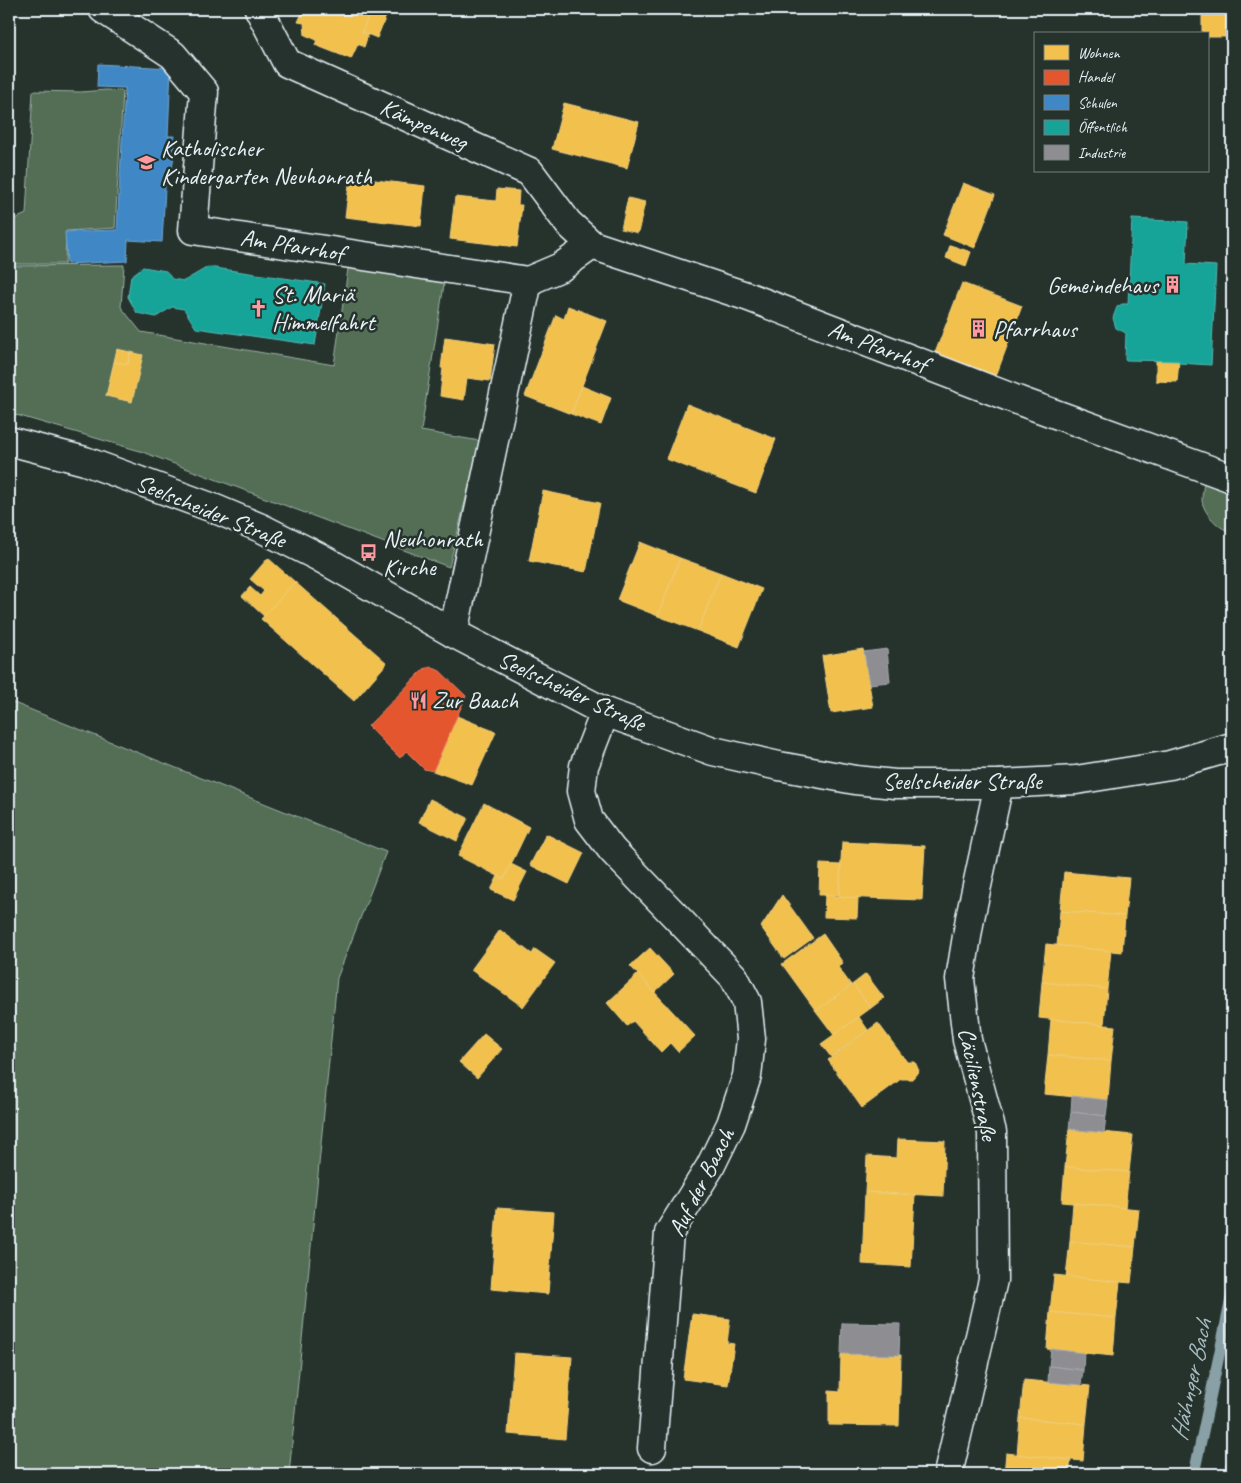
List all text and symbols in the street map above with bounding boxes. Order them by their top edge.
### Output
legend [1034,32,1208,172]
text: Wohnen [1078,44,1121,63]
text: Handel [1078,68,1116,87]
street label: Kämpenweg [376,92,475,157]
text: Schulen [1078,94,1118,113]
text: Öffentlich [1078,118,1128,137]
place label: Katholischer Kindergarten Neuhonrath [161,133,373,191]
text: Industrie [1078,144,1126,163]
school or university icon: Katholischer Kindergarten Neuhonrath [137,152,157,172]
street label: Am Pfarrhof [239,222,351,269]
place label: Gemeindehaus [1047,270,1160,300]
building icon: Gemeindehaus [1162,275,1182,295]
place label: St. Mariä Himmelfahrt [272,279,377,337]
church icon: St. Mariä Himmelfahrt [248,298,268,318]
street label: Am Pfarrhof [824,313,937,381]
place label: Pfarrhaus [993,314,1079,344]
building icon: Pfarrhaus [969,319,989,339]
street label: Seelscheider Straße [132,467,292,556]
place label: Neuhonrath Kirche [383,524,484,582]
bus stop icon: Neuhonrath Kirche [359,543,379,563]
street label: Seelscheider Straße [494,644,652,739]
place label: Zur Baach [432,685,519,715]
restaurant icon: Zur Baach [408,690,428,710]
street label: Seelscheider Straße [883,766,1044,796]
street label: Cäcilienstraße [951,1025,1005,1145]
street label: Auf der Baach [661,1122,742,1241]
water label: Hähnger Bach [1163,1315,1220,1444]

